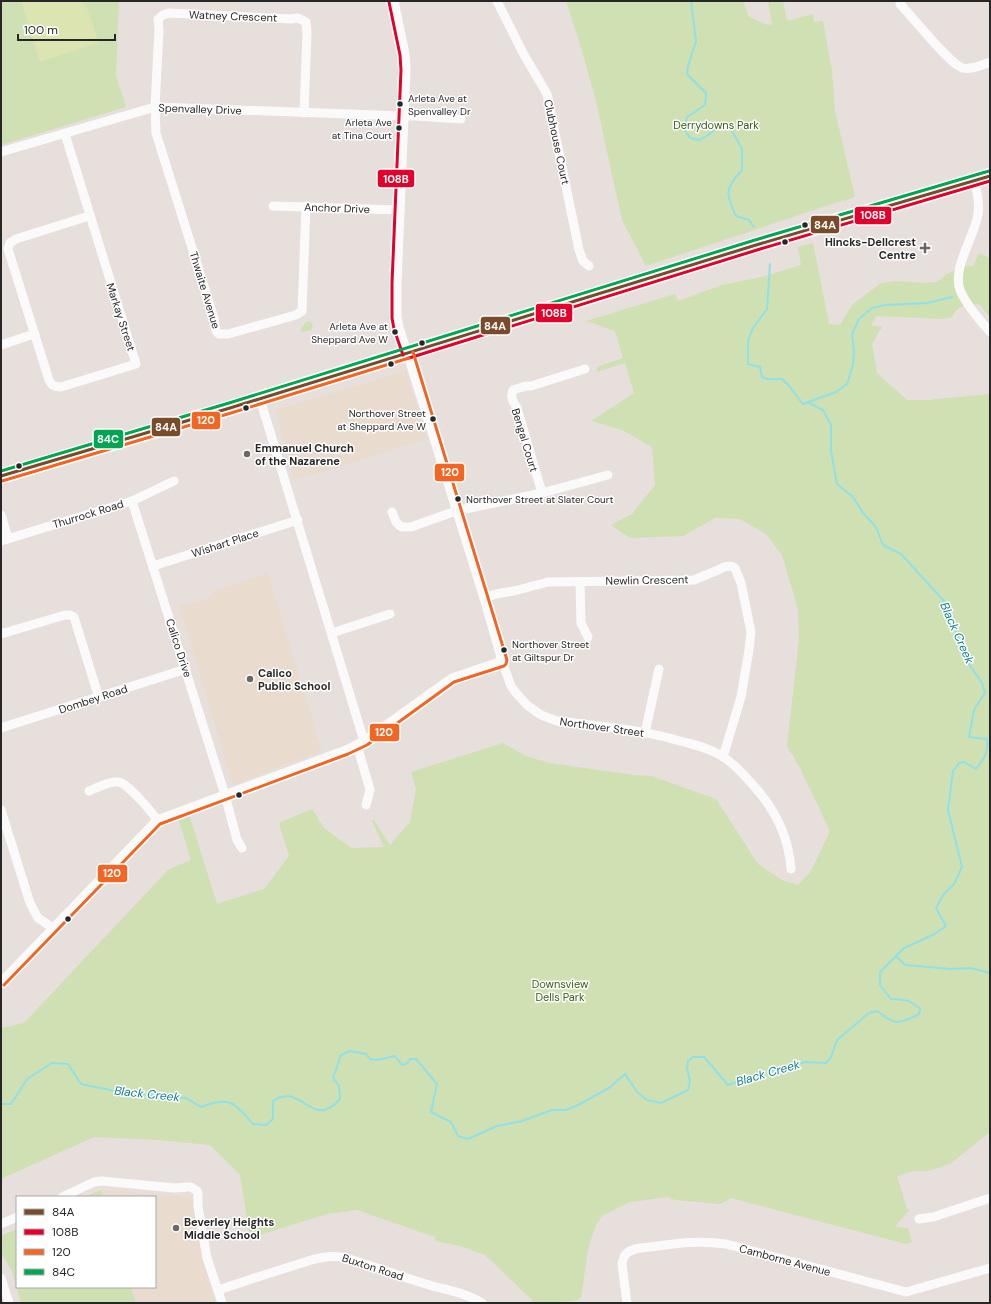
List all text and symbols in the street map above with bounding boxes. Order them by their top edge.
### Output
street label: Watney Crescent [189,7,277,25]
scale bar [18,16,115,42]
text: 100 m [24,22,58,38]
place label: Arleta Ave at Spenvalley Dr [408,92,471,118]
street label: Clubhouse Court [541,98,573,186]
marker: Arleta Ave at Spenvalley Dr [395,99,405,109]
street label: Spenvalley Drive [158,101,242,117]
place label: Arleta Ave at Tina Court [332,116,392,142]
park label: Derrydowns Park [673,118,759,132]
marker: Arleta Ave at Tina Court [394,123,404,133]
line badge: 108B [377,169,415,188]
text: 108B [383,172,409,186]
street label: Anchor Drive [304,200,370,216]
line badge: 108B [854,206,892,225]
text: 108B [860,208,886,222]
line badge: 84A [810,215,840,234]
text: 84A [814,218,836,232]
unlabelled marker [800,220,810,230]
place label: Hincks-Dellcrest Centre [825,235,916,262]
unlabelled marker [780,237,790,247]
marker: Hincks-Dellcrest Centre [919,242,931,254]
street label: Thwaite Avenue [187,250,223,330]
street label: Markay Street [103,281,139,353]
line badge: 108B [535,303,573,323]
text: 108B [541,306,567,320]
line badge: 84A [480,316,511,335]
text: 84A [484,319,506,333]
place label: Arleta Ave at Sheppard Ave W [311,320,388,346]
marker: Arleta Ave at Sheppard Ave W [390,327,400,337]
unlabelled marker [417,338,427,348]
unlabelled marker [386,359,396,369]
unlabelled marker [241,403,251,413]
street label: Bengal Court [509,406,541,474]
place label: Northover Street at Sheppard Ave W [337,407,426,433]
line badge: 120 [191,411,221,430]
text: 120 [197,413,215,427]
marker: Northover Street at Sheppard Ave W [428,414,438,424]
line badge: 84A [151,417,181,437]
text: 84A [155,420,177,434]
line badge: 84C [93,429,124,449]
text: 84C [97,432,119,446]
place label: Emmanuel Church of the Nazarene [255,441,354,468]
marker: Emmanuel Church of the Nazarene [242,449,252,459]
unlabelled marker [14,461,24,471]
line badge: 120 [434,463,465,482]
text: 120 [441,465,459,479]
place label: Northover Street at Slater Court [466,493,614,506]
marker: Northover Street at Slater Court [453,494,463,504]
street label: Thurrock Road [51,497,125,531]
street label: Wishart Place [190,526,260,560]
street label: Newlin Crescent [605,572,689,588]
water label: Black Creek [936,600,978,667]
street label: Calico Drive [163,617,195,679]
place label: Northover Street at Giltspur Dr [512,638,589,664]
marker: Northover Street at Giltspur Dr [499,645,509,655]
place label: Calico Public School [258,666,330,693]
marker: Calico Public School [245,674,255,684]
street label: Dombey Road [57,681,129,717]
street label: Northover Street [559,714,645,740]
line badge: 120 [369,723,400,742]
text: 120 [375,725,393,739]
unlabelled marker [234,790,244,800]
line badge: 120 [97,864,128,883]
text: 120 [103,866,121,880]
unlabelled marker [63,914,73,924]
park label: Downsview Dells Park [532,977,589,1004]
water label: Black Creek [734,1056,803,1090]
water label: Black Creek [113,1083,181,1105]
legend [16,1196,156,1288]
text: 84A [52,1204,75,1220]
place label: Beverley Heights Middle School [184,1215,275,1242]
marker: Beverley Heights Middle School [171,1223,181,1233]
text: 108B [52,1224,78,1240]
street label: Camborne Avenue [738,1241,832,1279]
text: 120 [52,1244,71,1260]
street label: Buxton Road [340,1250,406,1284]
text: 84C [52,1264,76,1280]

